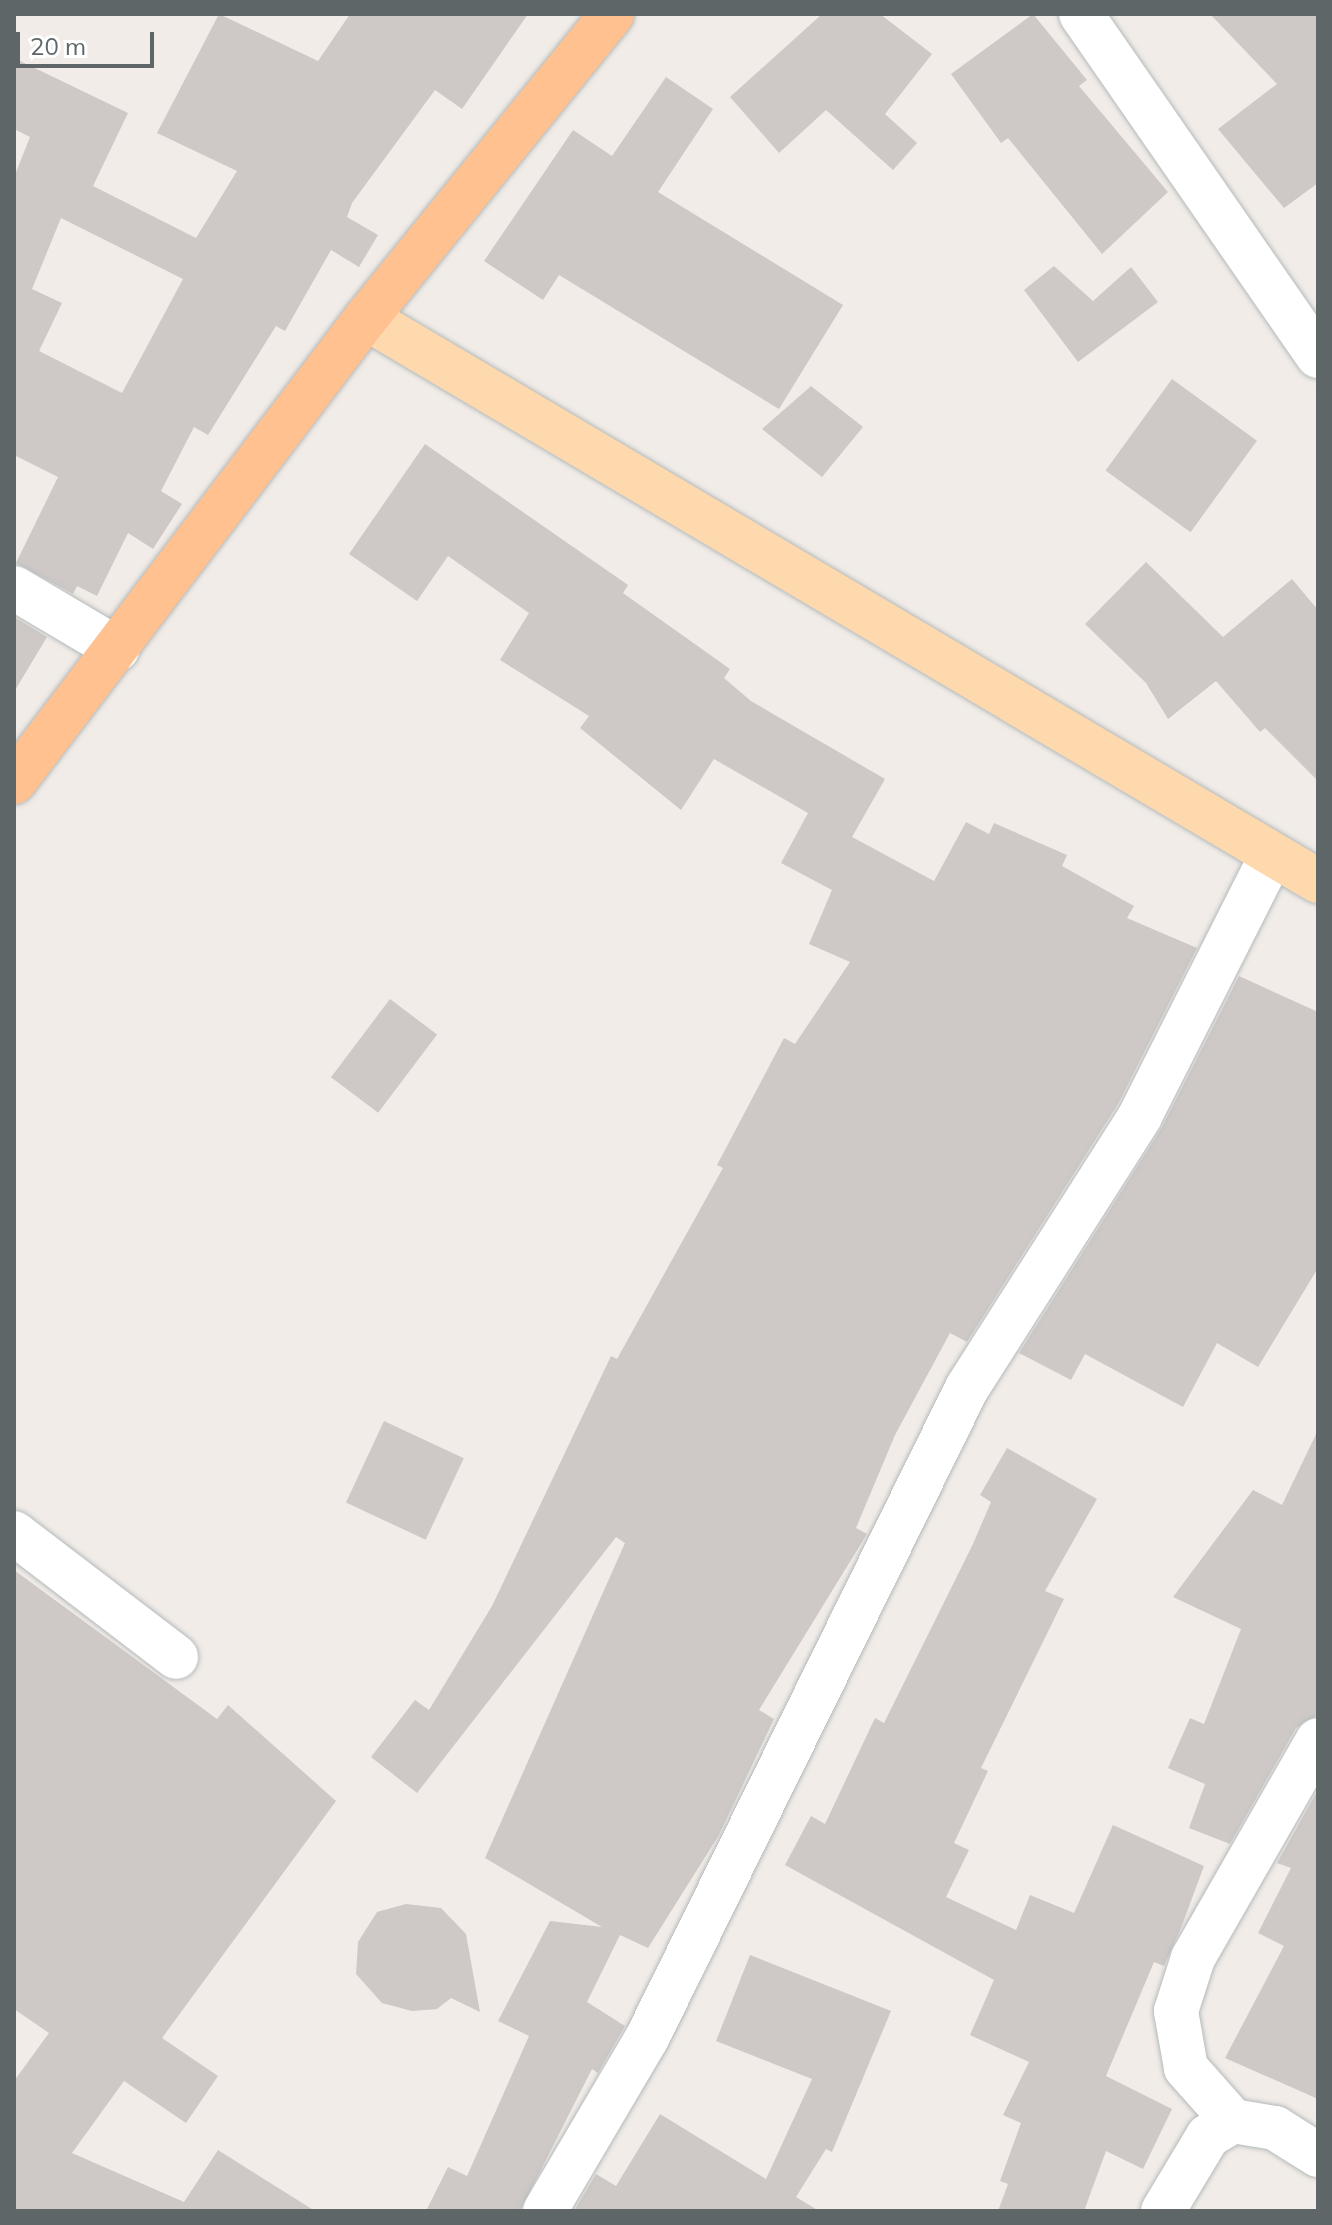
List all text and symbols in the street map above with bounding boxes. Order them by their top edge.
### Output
scale bar [20,16,158,66]
text: 20 m [30,31,86,61]

